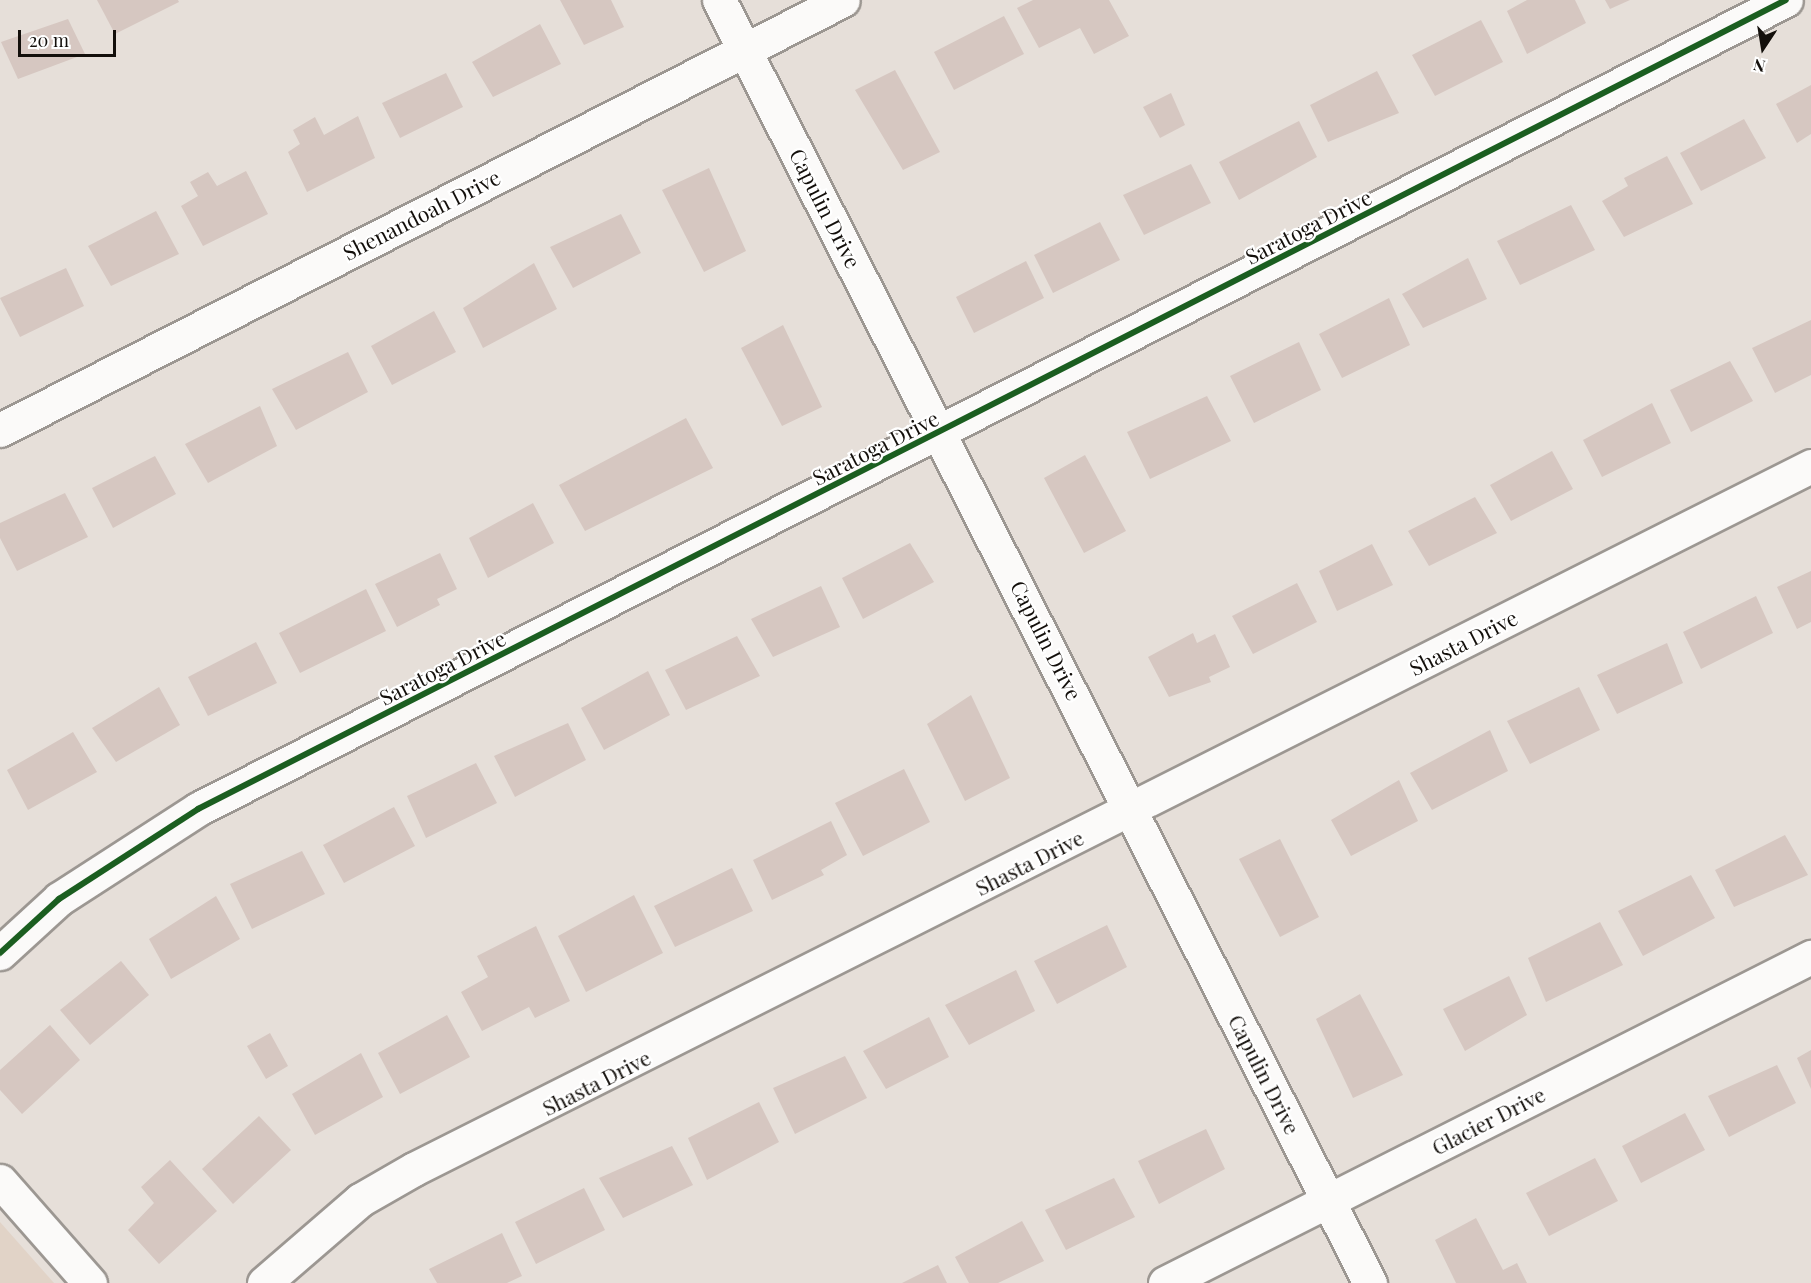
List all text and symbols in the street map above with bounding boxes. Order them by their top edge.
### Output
scale bar [21,18,118,56]
north arrow [1733,18,1793,78]
text: 20 m [29,28,69,52]
text: N [1751,55,1767,78]
street label: Capulin Drive [785,144,867,272]
street label: Shenandoah Drive [338,164,504,264]
street label: Saratoga Drive [1241,183,1375,269]
street label: Saratoga Drive [808,404,942,490]
street label: Capulin Drive [1006,576,1088,704]
street label: Shasta Drive [1405,604,1521,680]
street label: Saratoga Drive [375,624,509,710]
street label: Shasta Drive [971,824,1087,900]
street label: Capulin Drive [1224,1010,1306,1138]
street label: Shasta Drive [538,1044,654,1120]
street label: Glacier Drive [1427,1081,1549,1159]

